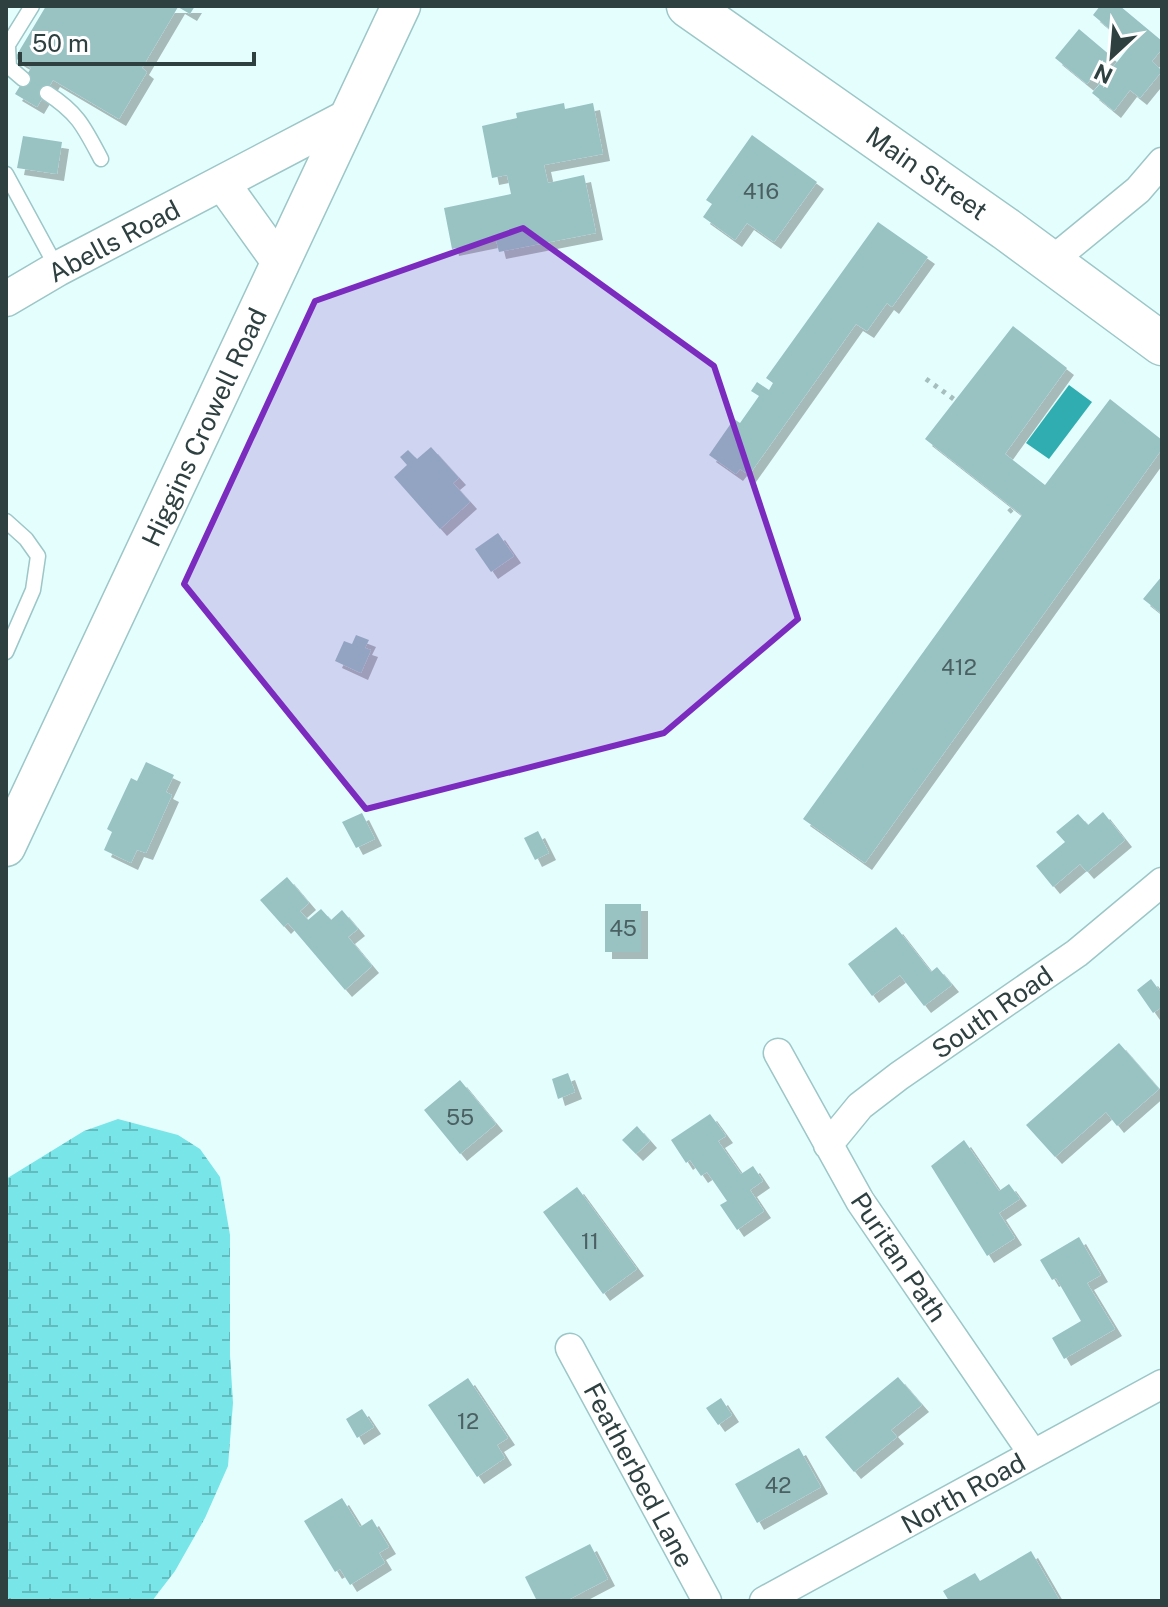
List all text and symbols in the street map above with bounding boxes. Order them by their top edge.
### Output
scale bar [20,16,254,66]
north arrow [1072,16,1152,96]
text: 50 m [32,29,89,57]
text: N [1090,59,1117,89]
street label: Main Street [860,120,994,226]
house number: 416 [743,178,779,204]
street label: Abells Road [43,193,185,289]
street label: Higgins Crowell Road [135,303,273,551]
house number: 412 [941,654,977,680]
house number: 45 [609,915,637,941]
street label: South Road [926,959,1058,1065]
house number: 55 [446,1104,474,1130]
street label: Puritan Path [844,1186,954,1328]
house number: 11 [581,1228,599,1254]
street label: Featherbed Lane [577,1378,701,1572]
house number: 12 [457,1408,479,1434]
street label: North Road [896,1446,1030,1540]
house number: 42 [765,1472,791,1498]

